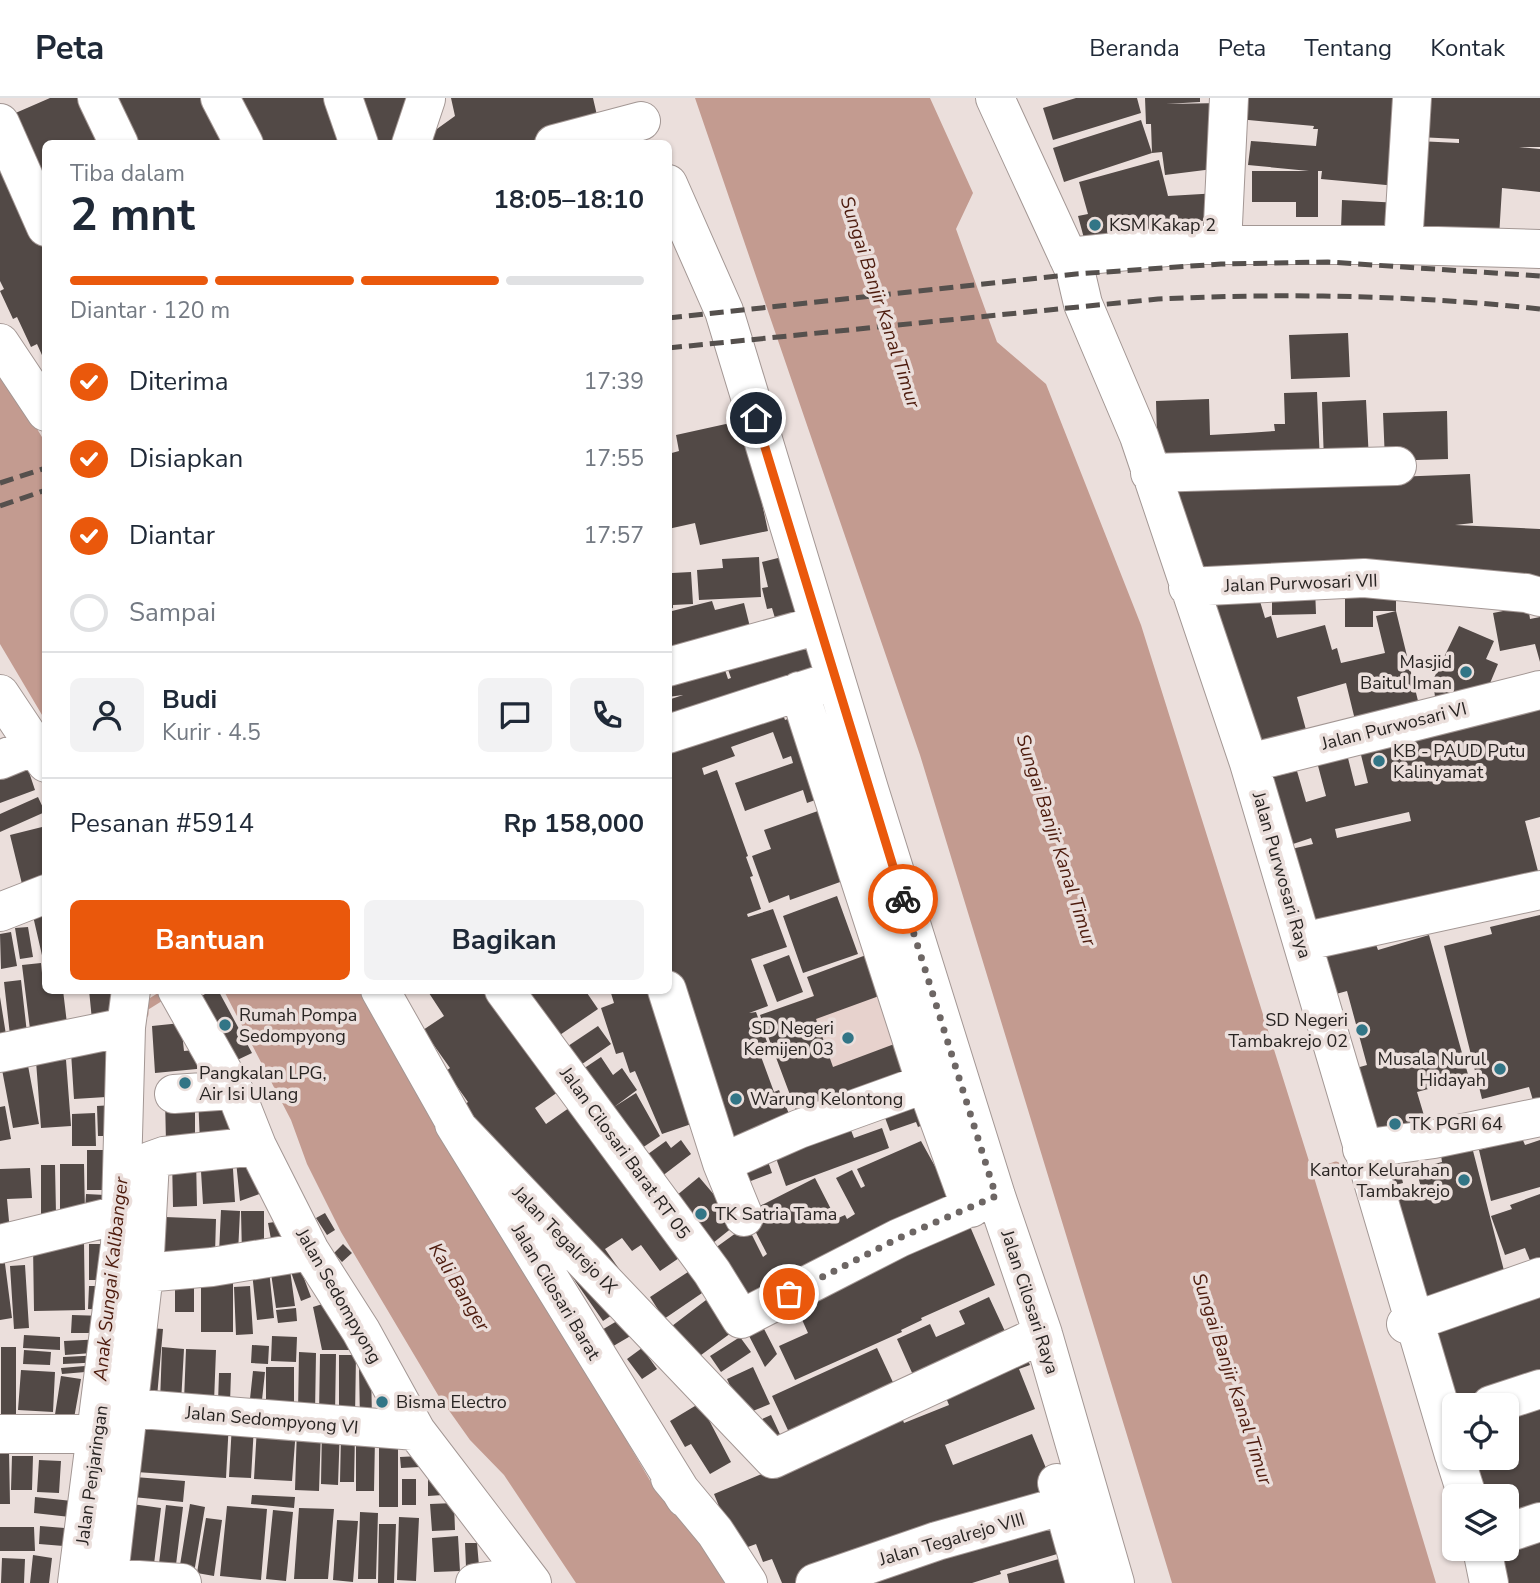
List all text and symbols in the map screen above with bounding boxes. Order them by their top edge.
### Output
text: Peta [35,26,104,71]
text: Beranda [1089,32,1180,64]
text: Peta [1218,32,1266,64]
text: Tentang [1304,32,1392,64]
text: Kontak [1430,32,1505,64]
text: Tiba dalam [70,158,185,189]
text: 18:05–18:10 [493,182,644,217]
text: 2 mnt [70,183,195,246]
water label: Sungai Banjir Kanal Timur [834,193,927,412]
place label: KSM Kakap 2 [1109,213,1216,237]
marker: KSM Kakap 2 [1087,217,1103,233]
text: Diantar · 120 m [70,295,230,326]
icon: check [70,363,108,401]
text: Diterima [129,364,229,399]
text: 17:39 [584,366,644,397]
pin [726,388,786,448]
icon: home [737,399,775,437]
icon: check [70,440,108,478]
text: Disiapkan [129,441,243,476]
text: 17:55 [584,443,644,474]
icon: check [70,517,108,555]
text: Diantar [129,518,215,553]
text: 17:57 [584,520,644,551]
street label: Jalan Purwosari VII [1223,568,1378,598]
text: Sampai [129,595,216,630]
place label: Masjid Baitul Iman [1360,650,1452,695]
marker: Masjid Baitul Iman [1458,664,1474,680]
button: person [70,678,144,752]
button: chat [478,678,552,752]
button: phone [570,678,644,752]
text: Budi [162,682,217,717]
street label: Jalan Purwosari VI [1318,696,1469,756]
text: Kurir · 4.5 [162,717,261,748]
water label: Sungai Banjir Kanal Timur [1010,731,1103,950]
place label: KB - PAUD Putu Kalinyamat [1393,739,1525,784]
marker: KB - PAUD Putu Kalinyamat [1371,753,1387,769]
street label: Jalan Purwosari Raya [1246,788,1317,961]
text: Pesanan #5914 [70,806,254,841]
text: Rp 158,000 [503,806,644,841]
courier [868,864,938,934]
icon: bike [884,880,922,918]
button: Bantuan [70,900,350,980]
button: Bagikan [364,900,644,980]
place label: Rumah Pompa Sedompyong [239,1003,357,1048]
place label: SD Negeri Tambakrejo 02 [1228,1008,1348,1053]
place label: SD Negeri Kemijen 03 [744,1016,834,1061]
marker: Rumah Pompa Sedompyong [217,1017,233,1033]
marker: SD Negeri Tambakrejo 02 [1354,1022,1370,1038]
marker: SD Negeri Kemijen 03 [840,1030,856,1046]
place label: Musala Nurul Hidayah [1378,1047,1487,1092]
place label: Pangkalan LPG, Air Isi Ulang [199,1061,327,1106]
street label: Jalan Cilosari Barat RT 05 [554,1061,696,1244]
marker: Musala Nurul Hidayah [1492,1061,1508,1077]
marker: Pangkalan LPG, Air Isi Ulang [177,1075,193,1091]
place label: Warung Kelontong [750,1087,903,1111]
marker: Warung Kelontong [728,1091,744,1107]
place label: TK PGRI 64 [1409,1112,1503,1136]
marker: TK PGRI 64 [1387,1116,1403,1132]
place label: Kantor Kelurahan Tambakrejo [1310,1158,1450,1203]
marker: Kantor Kelurahan Tambakrejo [1456,1172,1472,1188]
water label: Anak Sungai Kalibanger [87,1175,135,1383]
street label: Jalan Tegalrejo IX [507,1180,623,1299]
place label: TK Satria Tama [715,1202,837,1226]
marker: TK Satria Tama [693,1206,709,1222]
street label: Jalan Cilosari Barat [506,1219,606,1365]
street label: Jalan Sedompyong [290,1223,387,1368]
street label: Jalan Cilosari Raya [995,1226,1065,1377]
water label: Kali Banger [422,1238,496,1337]
pin [759,1264,819,1324]
water label: Sungai Banjir Kanal Timur [1186,1270,1279,1489]
icon: bag [770,1275,808,1313]
place label: Bisma Electro [396,1390,507,1414]
map controls [1442,1393,1519,1561]
button: locate [1442,1393,1519,1470]
marker: Bisma Electro [374,1394,390,1410]
street label: Jalan Sedompyong VI [184,1400,359,1440]
street label: Jalan Penjaringan [70,1404,114,1547]
button: layers [1442,1484,1519,1561]
street label: Jalan Tegalrejo VIII [875,1507,1028,1572]

